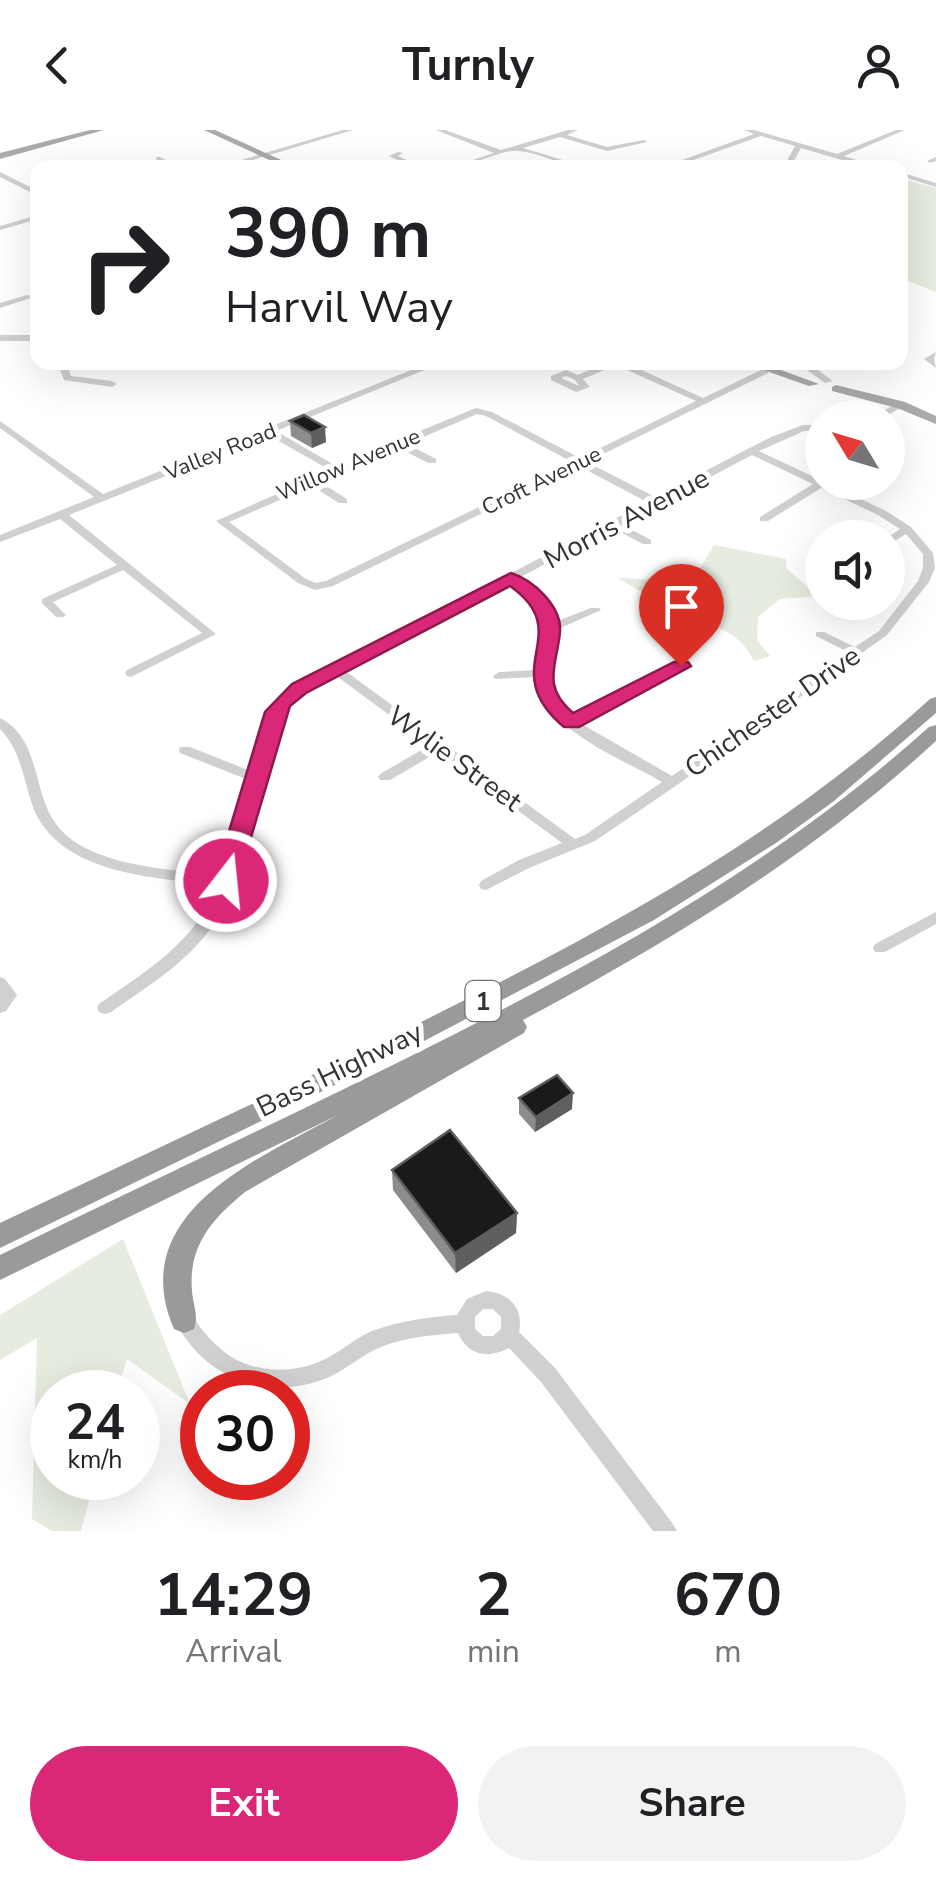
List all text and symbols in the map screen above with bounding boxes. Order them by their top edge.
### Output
text: Turnly [402,35,534,96]
icon: back [30,38,85,93]
icon: person [851,38,906,93]
text: 390 m [225,186,431,282]
icon: right [60,200,190,330]
text: Harvil Way [225,277,453,338]
north arrow [805,400,905,500]
map controls [805,400,905,620]
street label: Valley Road [159,416,281,488]
street label: Willow Avenue [272,421,425,509]
street label: Croft Avenue [477,439,606,523]
street label: Morris Avenue [537,459,716,578]
button: sound [805,520,905,620]
pin [639,564,724,667]
icon: arrive [654,579,709,634]
street label: Chichester Drive [677,637,868,787]
street label: Wylie Street [379,697,530,821]
position arrow [174,829,278,933]
road number: 1 [466,981,500,1021]
street label: Bass Highway [250,1013,429,1126]
speed limit sign: 30 [180,1370,310,1500]
text: 24 [65,1388,125,1457]
text: km/h [67,1443,123,1477]
text: 14:29 [154,1554,313,1636]
text: 2 [475,1554,511,1636]
text: 670 [674,1554,782,1636]
text: Arrival [185,1630,282,1673]
text: min [467,1630,520,1673]
text: m [714,1630,742,1673]
button: Exit [30,1746,458,1861]
button: Share [478,1746,906,1861]

